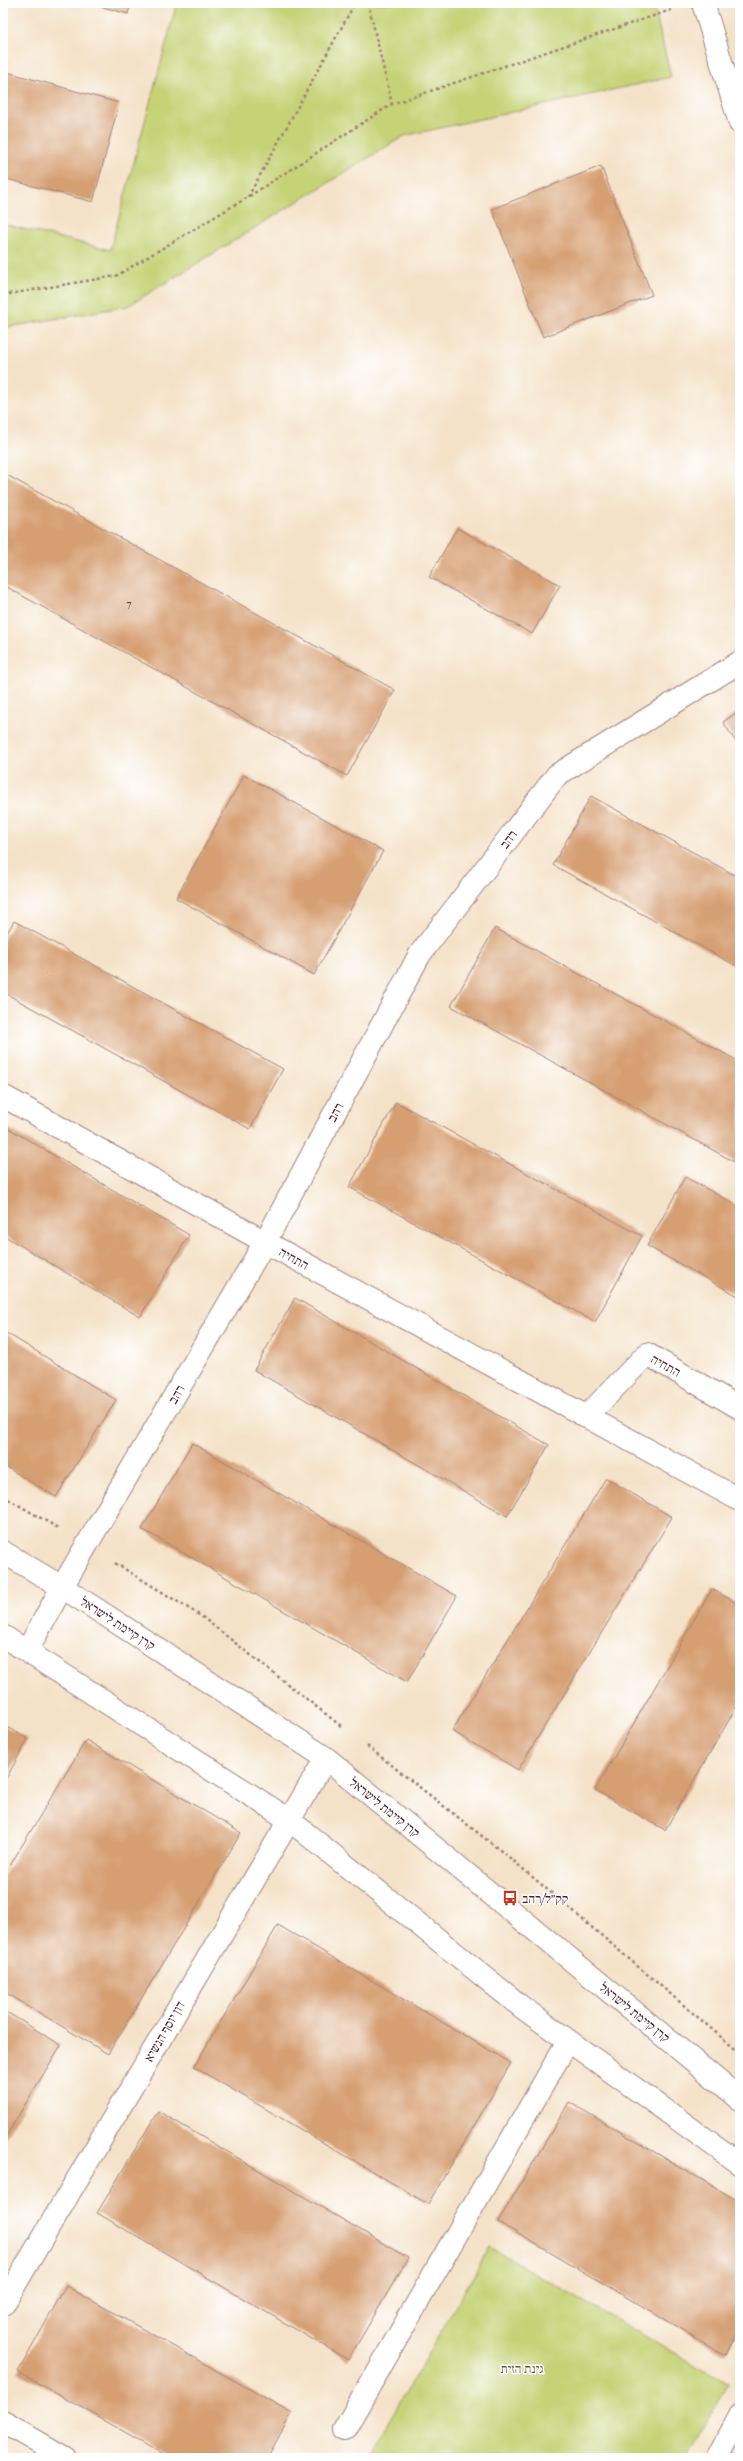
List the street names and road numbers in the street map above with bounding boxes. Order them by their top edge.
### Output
street label: רהב [497,827,521,852]
street label: רהב [324,1100,347,1125]
street label: התחיה [276,1244,311,1274]
street label: התחיה [648,1351,683,1381]
street label: רהב [165,1382,189,1407]
street label: קרן קיימת לישראל [77,1594,158,1654]
street label: קרן קיימת לישראל [346,1774,423,1841]
street label: קרן קיימת לישראל [596,1979,673,2046]
street label: דון יוסף הנשיא [141,1998,189,2065]

